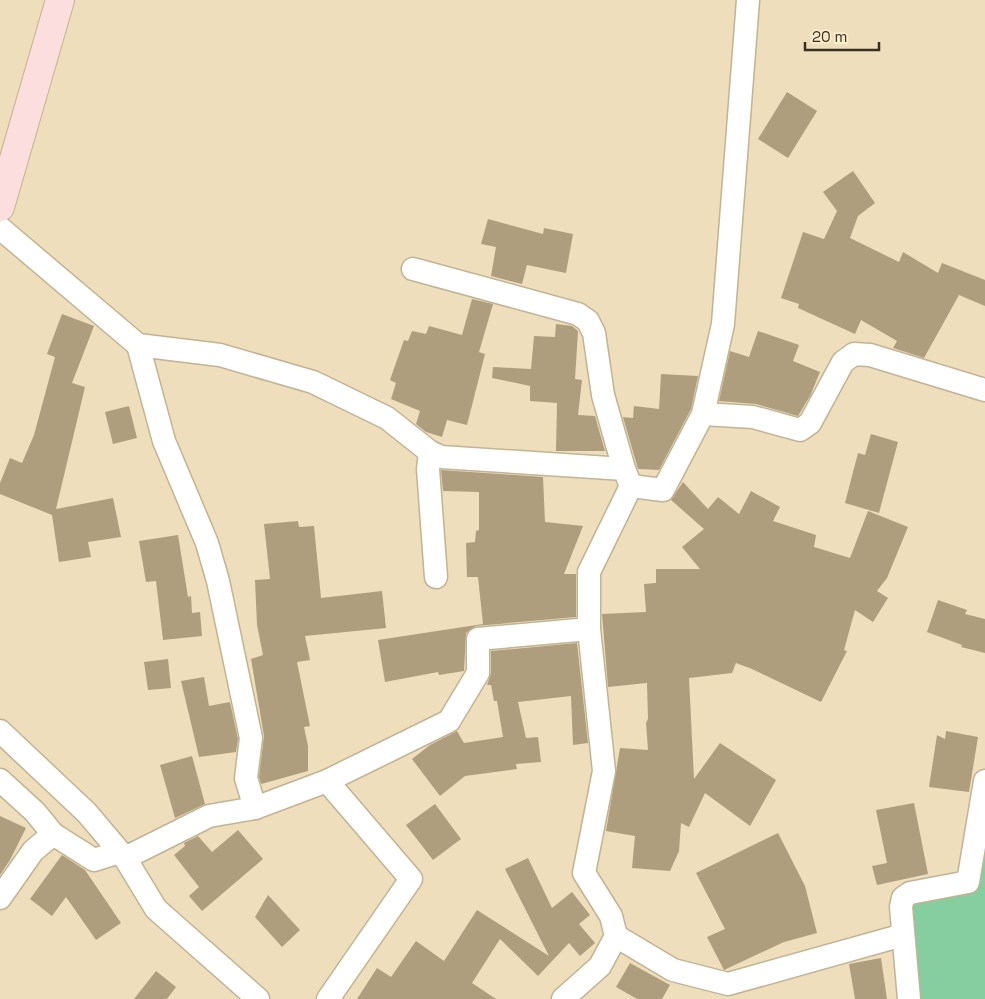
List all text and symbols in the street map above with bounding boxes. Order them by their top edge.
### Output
scale bar [805,20,879,52]
text: 20 m [812,27,847,46]

